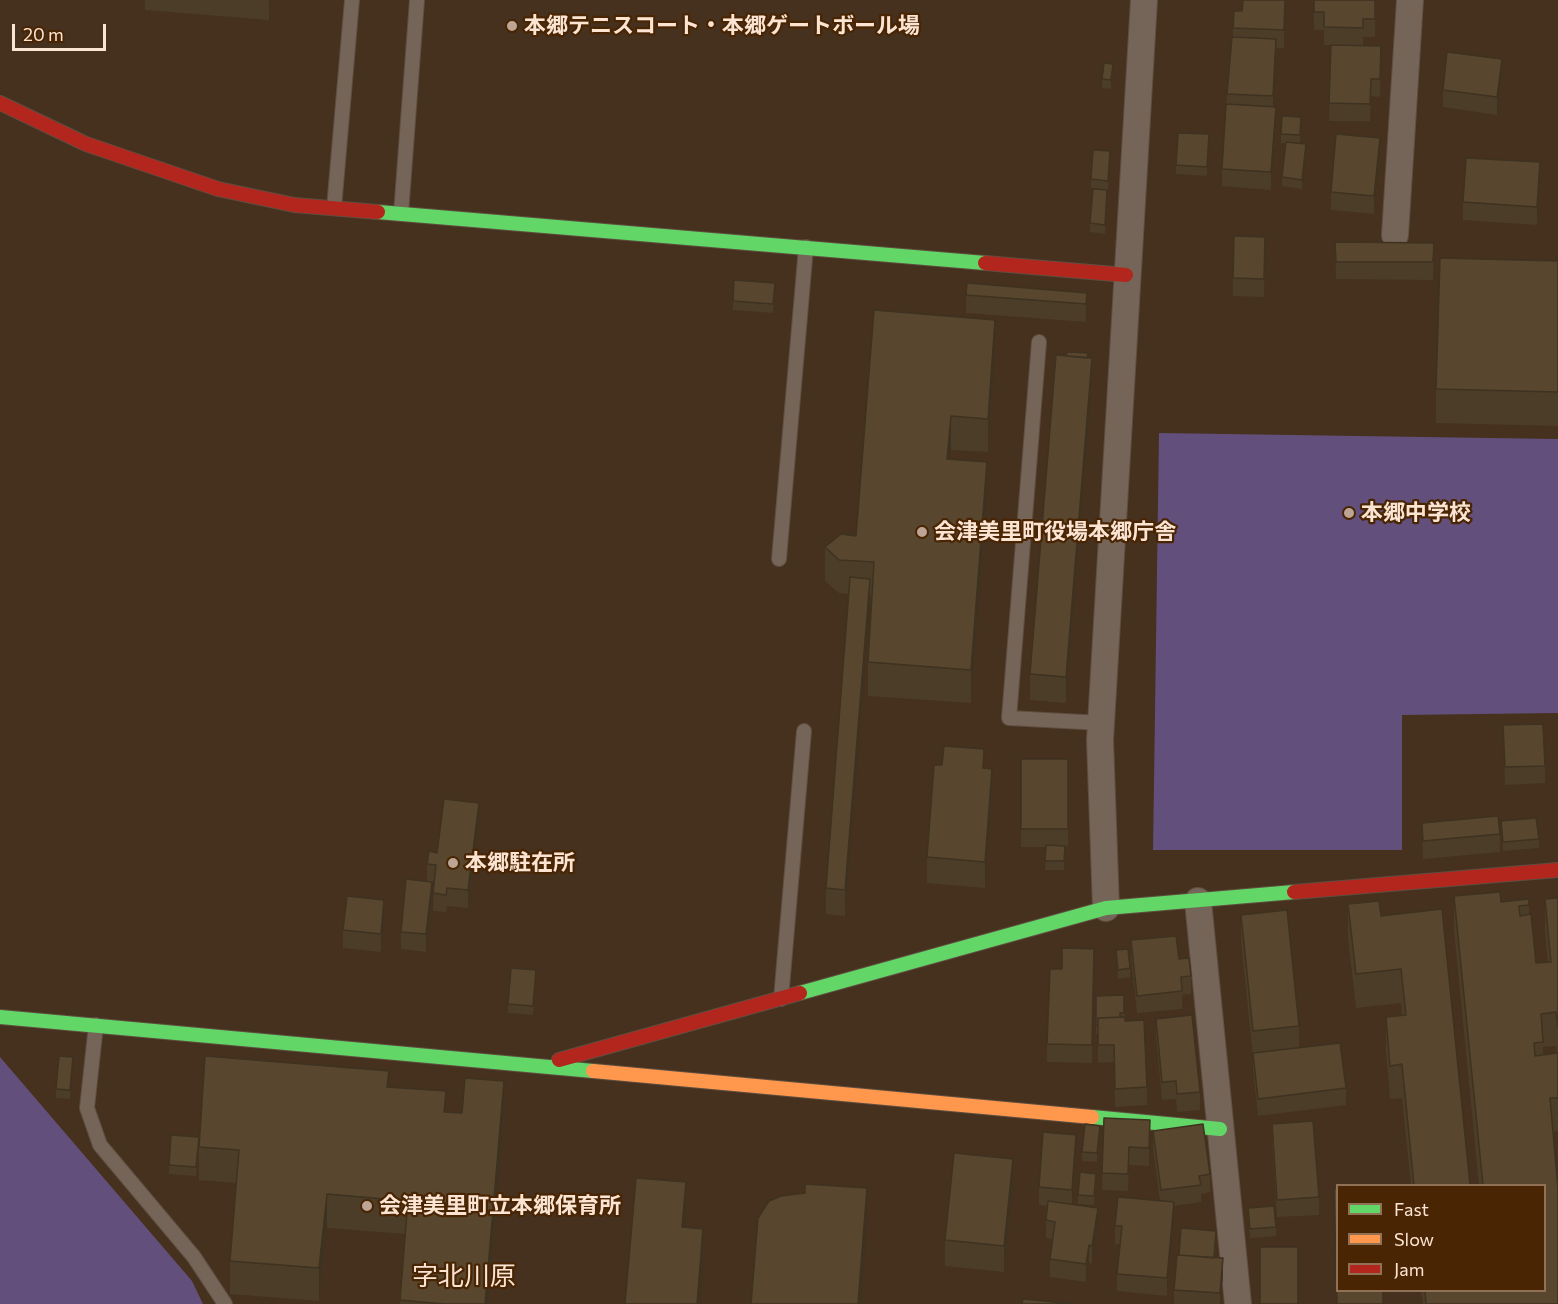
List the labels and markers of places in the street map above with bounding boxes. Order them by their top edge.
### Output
place label: 本郷テニスコート・本郷ゲートボール場 [524,13,920,39]
marker: 本郷テニスコート・本郷ゲートボール場 [505,19,519,33]
place label: 本郷中学校 [1361,500,1471,526]
marker: 本郷中学校 [1342,506,1356,520]
place label: 会津美里町役場本郷庁舎 [934,519,1176,545]
marker: 会津美里町役場本郷庁舎 [915,525,929,539]
place label: 本郷駐在所 [465,850,575,876]
marker: 本郷駐在所 [446,856,460,870]
place label: 会津美里町立本郷保育所 [379,1193,621,1219]
marker: 会津美里町立本郷保育所 [360,1199,374,1213]

